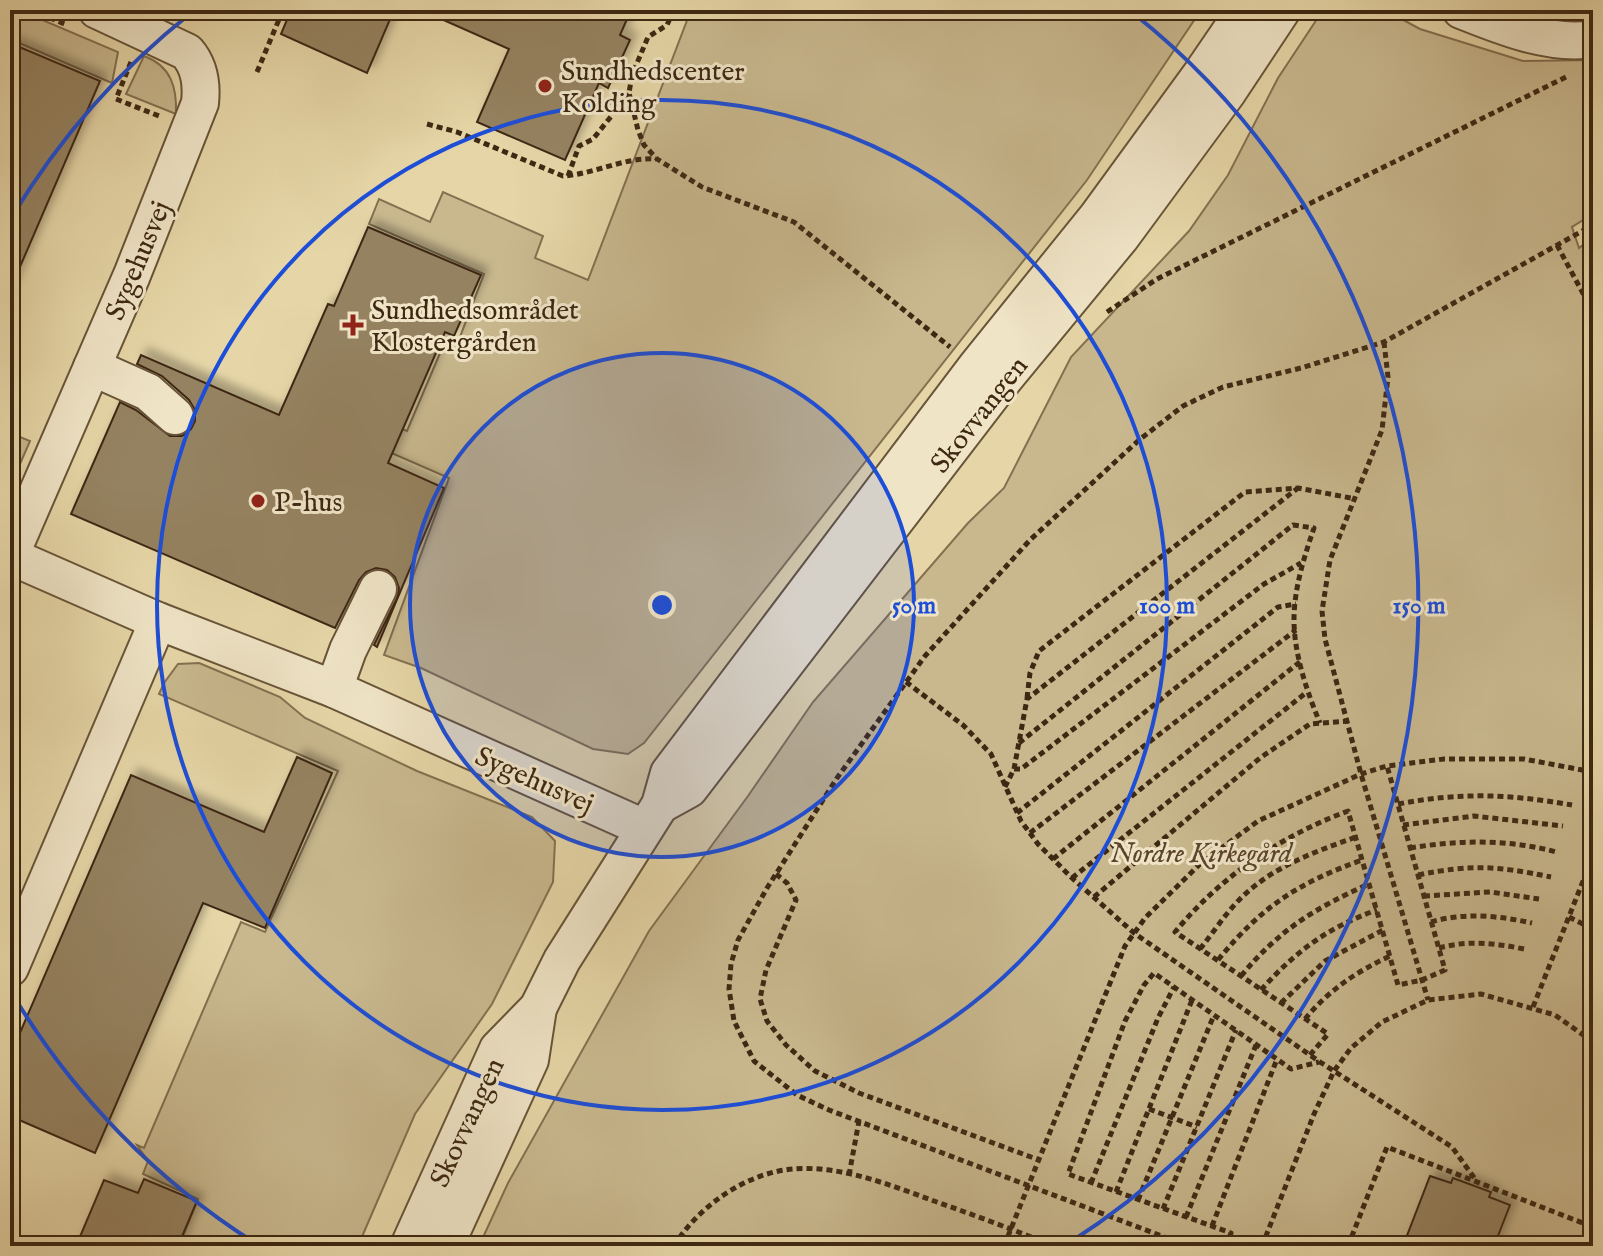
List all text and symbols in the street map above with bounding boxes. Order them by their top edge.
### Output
place label: Sundhedscenter Kolding [561,55,745,122]
marker: Sundhedscenter Kolding [536,77,554,95]
street label: Sygehusvej [99,196,180,326]
place label: Sundhedsområdet Klostergården [371,294,579,361]
marker: Sundhedsområdet Klostergården [342,314,364,336]
street label: Skovvangen [923,350,1036,481]
place label: P-hus [274,486,342,521]
marker: P-hus [249,492,267,510]
centre of rings [648,591,676,619]
text: 50 m [892,591,937,622]
text: 100 m [1139,591,1196,622]
text: 150 m [1392,591,1446,622]
street label: Sygehusvej [469,740,599,823]
park label: Nordre Kirkegård [1110,837,1294,872]
street label: Skovvangen [423,1053,513,1193]

